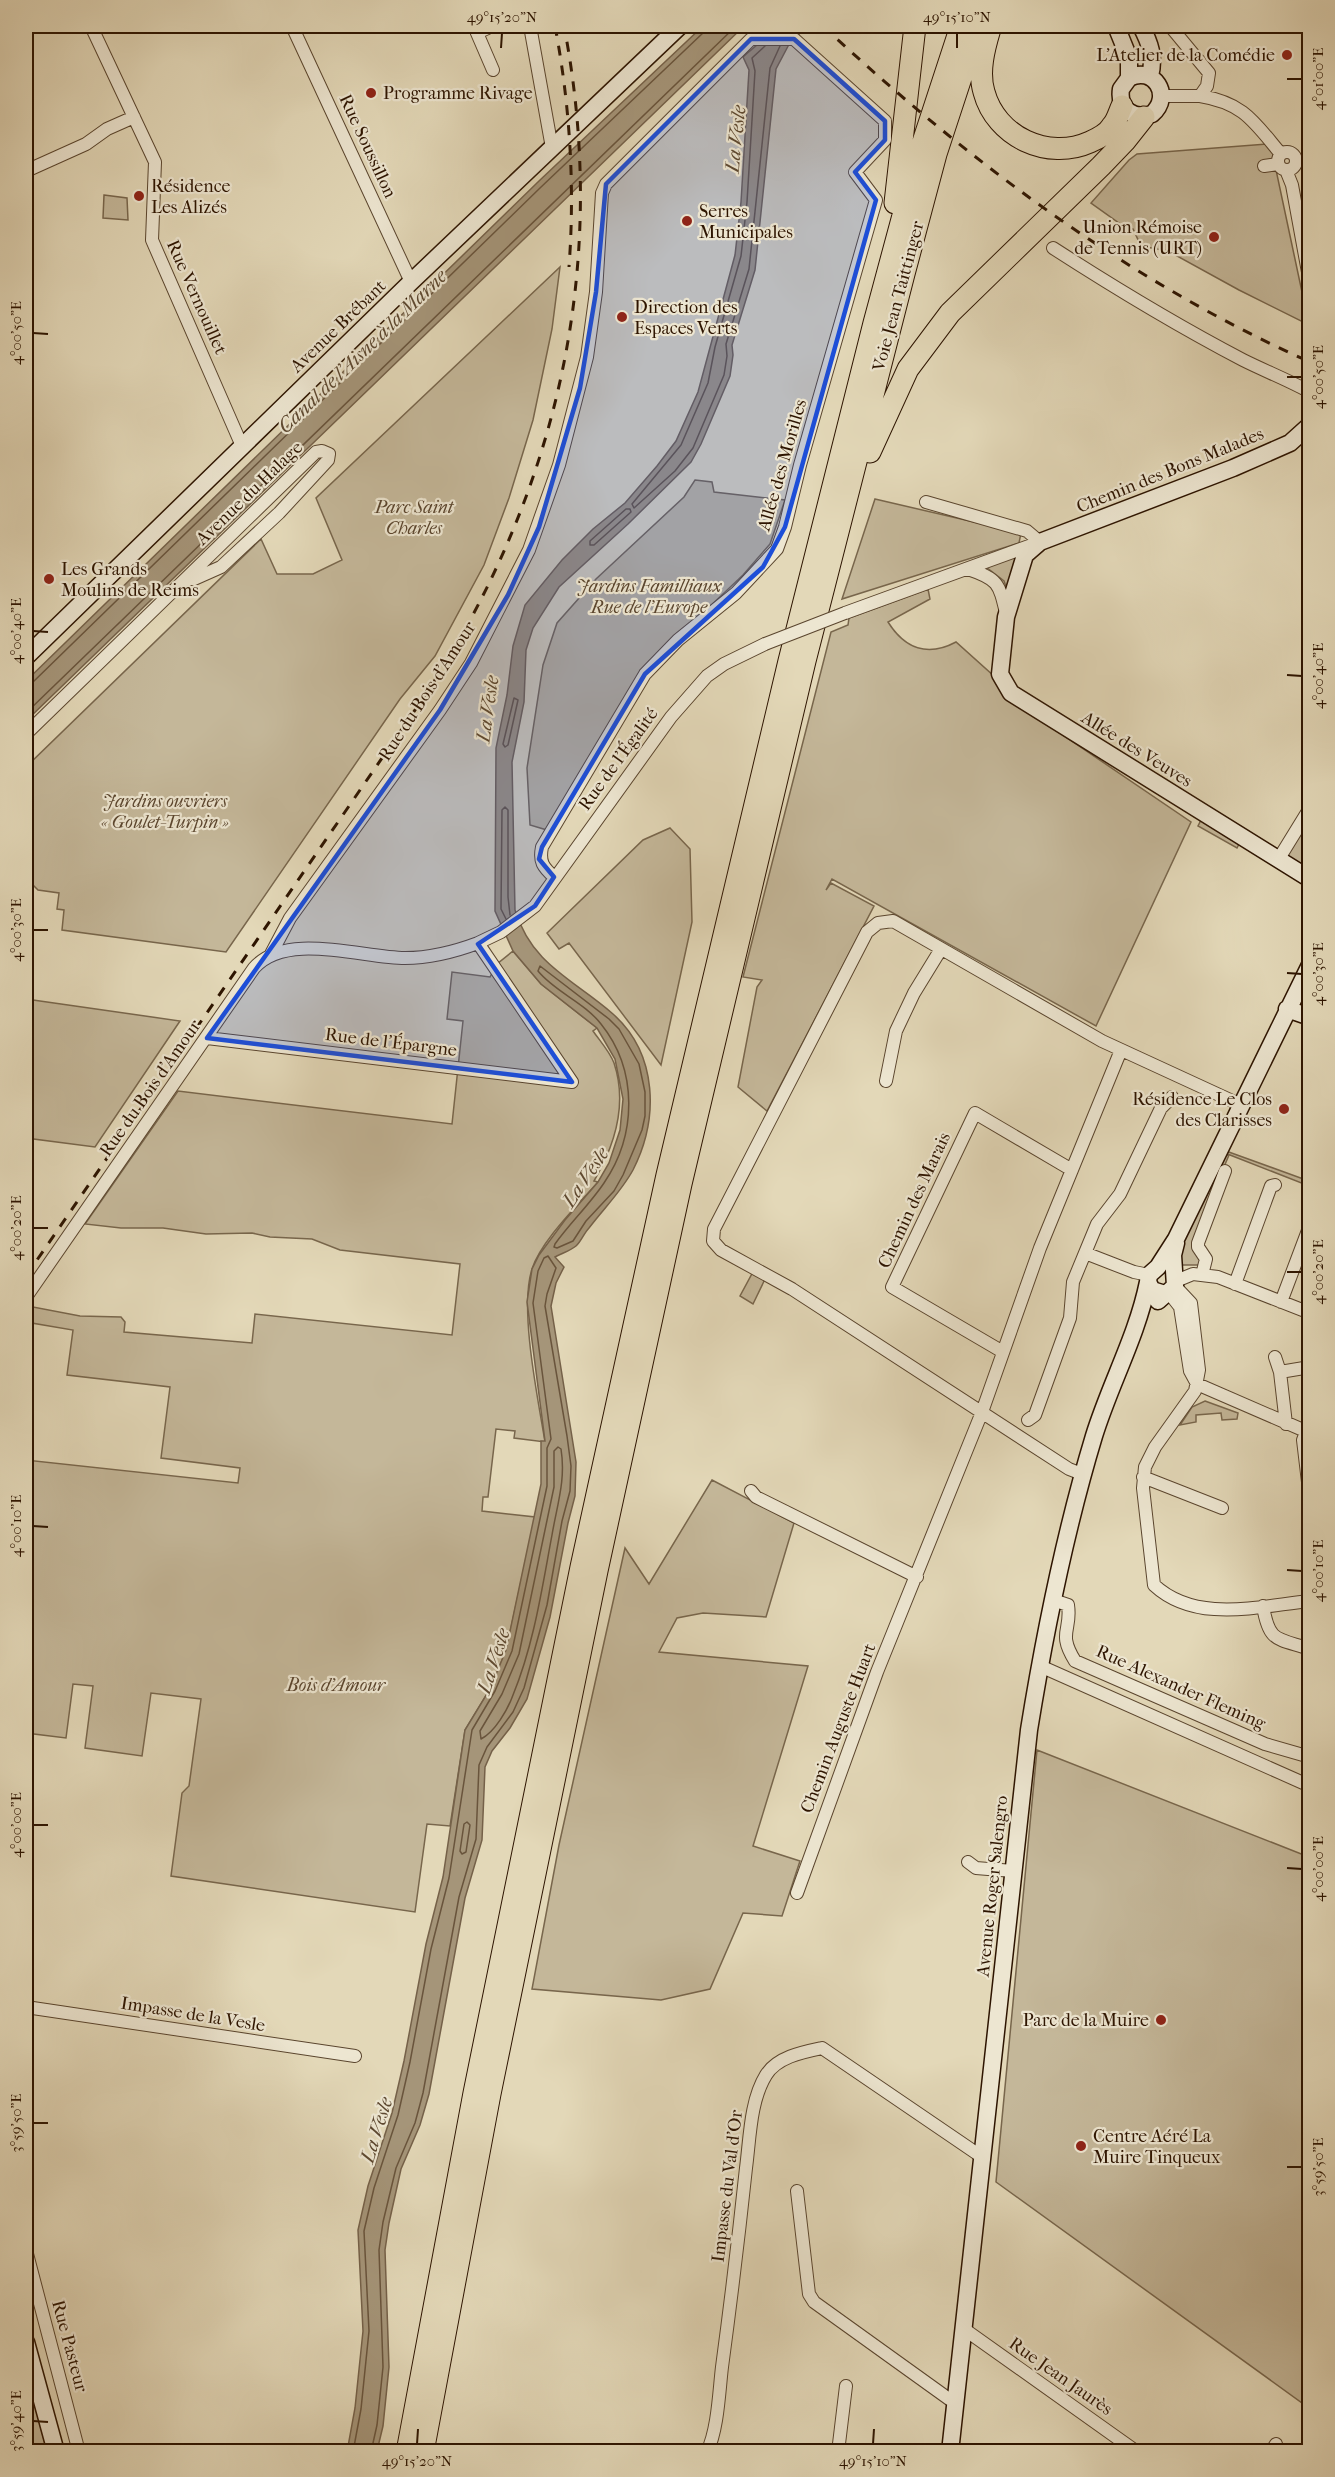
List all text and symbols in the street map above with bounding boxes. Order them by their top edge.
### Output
text: 49°15'20"N [467,8,538,26]
text: 49°15'10"N [923,8,992,26]
place label: L'Atelier de la Comédie [1096,45,1275,66]
marker: L'Atelier de la Comédie [1280,48,1294,62]
text: 4°01'00"E [1309,48,1327,110]
place label: Programme Rivage [383,83,533,104]
marker: Programme Rivage [364,86,378,100]
street label: Rue Soussillon [334,91,401,202]
water label: La Vesle [720,103,751,176]
place label: Résidence Les Alizés [151,176,231,218]
marker: Résidence Les Alizés [132,189,146,203]
place label: Serres Municipales [699,201,793,243]
marker: Serres Municipales [680,214,694,228]
place label: Union Rémoise de Tennis (URT) [1074,217,1202,259]
street label: Voie Jean Taittinger [868,218,929,374]
marker: Union Rémoise de Tennis (URT) [1207,230,1221,244]
street label: Rue Vernouillet [162,237,231,358]
water label: Canal de l'Aisne à la Marne [273,264,452,438]
street label: Avenue Brébant [286,275,391,378]
place label: Direction des Espaces Verts [634,297,738,339]
text: 4°00'50"E [7,301,25,365]
marker: Direction des Espaces Verts [615,310,629,324]
text: 4°00'50"E [1309,345,1327,409]
street label: Allée des Morilles [753,397,811,534]
street label: Chemin des Bons Malades [1074,423,1267,518]
street label: Avenue du Halage [191,437,307,550]
park label: Parc Saint Charles [374,497,455,539]
place label: Les Grands Moulins de Reims [61,559,199,601]
marker: Les Grands Moulins de Reims [42,572,56,586]
park label: Jardins Familliaux Rue de l'Europe [576,576,723,618]
text: 4°00'40"E [7,598,25,664]
street label: Rue du Bois d'Amour [374,617,481,765]
text: 4°00'40"E [1309,643,1327,709]
water label: La Vesle [471,673,504,746]
street label: Rue de l'Égalité [573,703,663,815]
street label: Allée des Veuves [1077,707,1196,792]
park label: Jardins ouvriers « Goulet-Turpin » [101,791,229,833]
text: 4°00'30"E [7,898,25,962]
text: 4°00'30"E [1309,942,1327,1006]
street label: Rue du Bois d'Amour [95,1016,206,1161]
street label: Rue de l'Épargne [324,1023,458,1061]
place label: Résidence Le Clos des Clarisses [1132,1089,1272,1131]
marker: Résidence Le Clos des Clarisses [1277,1102,1291,1116]
street label: Chemin des Marais [874,1129,955,1272]
water label: La Vesle [556,1142,614,1213]
text: 4°00'20"E [7,1195,25,1261]
text: 4°00'20"E [1309,1239,1327,1305]
text: 4°00'10"E [7,1495,25,1557]
text: 4°00'10"E [1309,1540,1327,1602]
water label: La Vesle [472,1625,515,1699]
street label: Chemin Auguste Huart [796,1640,881,1816]
street label: Rue Alexander Fleming [1093,1641,1269,1734]
park label: Bois d'Amour [286,1675,387,1696]
text: 4°00'00"E [7,1792,25,1858]
street label: Avenue Roger Salengro [972,1794,1012,1979]
text: 4°00'00"E [1309,1836,1327,1902]
street label: Impasse de la Vesle [119,1993,267,2036]
place label: Parc de la Muire [1023,2010,1149,2031]
marker: Parc de la Muire [1154,2013,1168,2027]
text: 3°59'50"E [7,2094,25,2152]
water label: La Vesle [355,2094,398,2168]
street label: Impasse du Val d'Or [708,2108,747,2263]
place label: Centre Aéré La Muire Tinqueux [1093,2126,1221,2168]
text: 3°59'50"E [1309,2138,1327,2196]
marker: Centre Aéré La Muire Tinqueux [1074,2139,1088,2153]
street label: Rue Pasteur [47,2298,92,2395]
street label: Rue Jean Jaurès [1005,2333,1117,2420]
text: 3°59'40"E [7,2390,25,2452]
text: 49°15'20"N [382,2452,453,2470]
text: 49°15'10"N [839,2452,908,2470]

